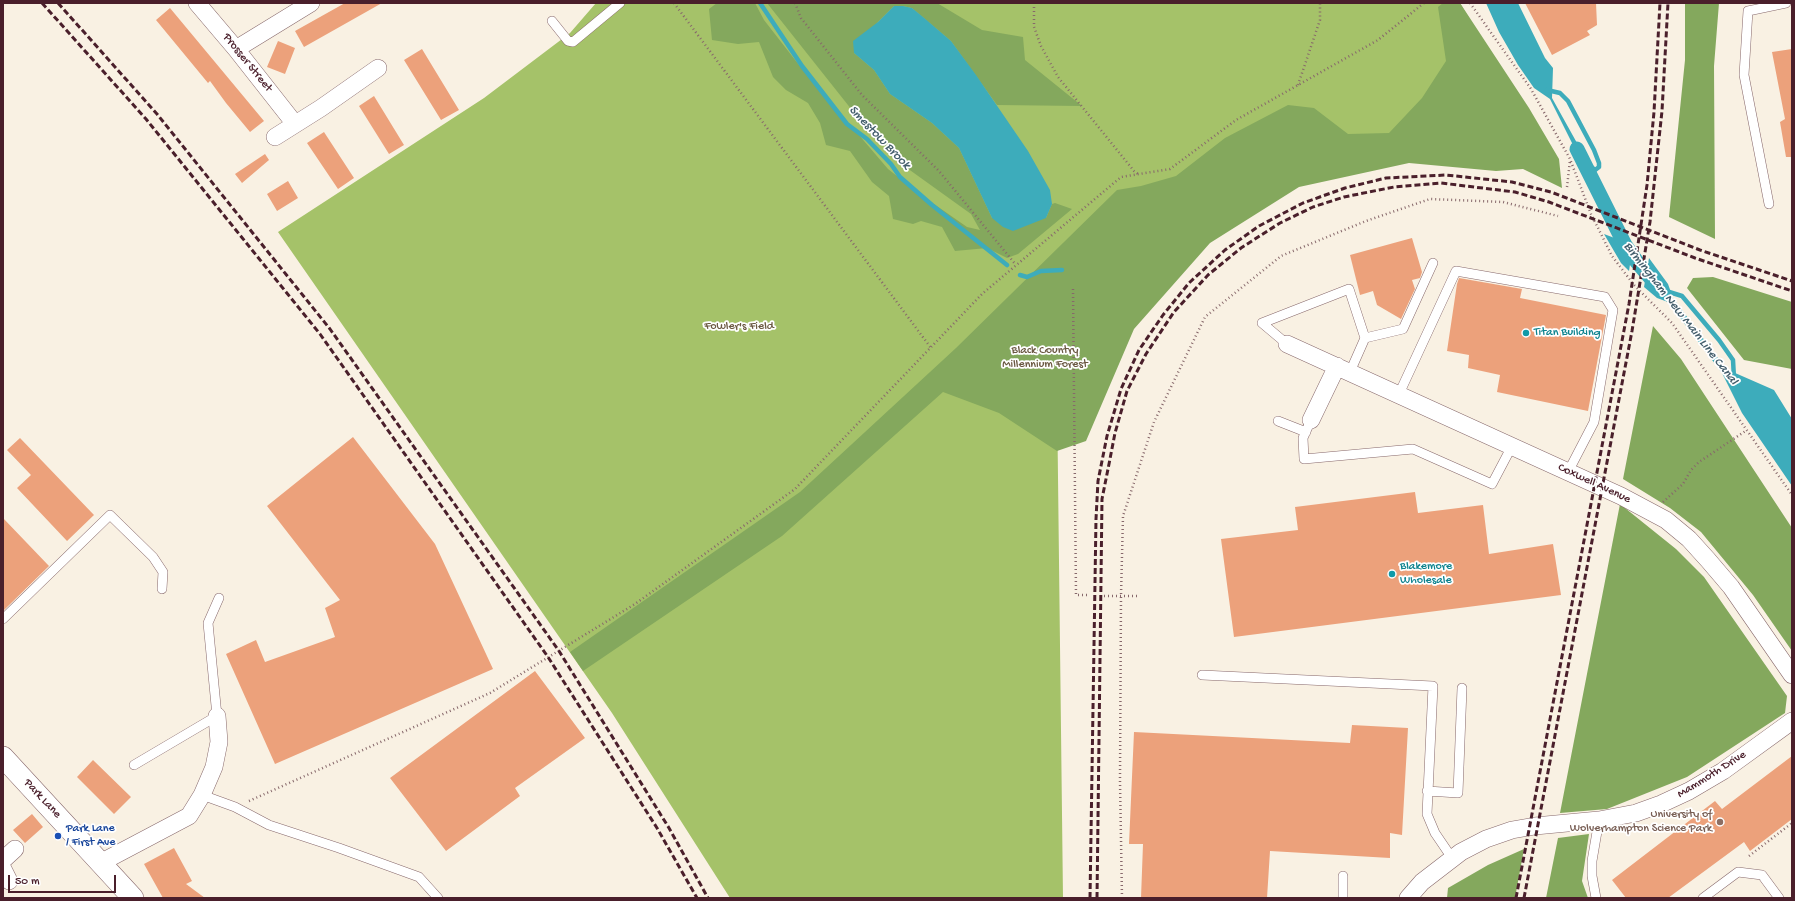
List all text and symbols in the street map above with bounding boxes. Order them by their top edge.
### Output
street label: Prosser Street [219,31,275,95]
water label: Smestow Brook [845,103,913,173]
water label: Birmingham New Main Line Canal [1619,239,1741,389]
park label: Fowler's Field [704,320,774,334]
place label: Titan Building [1534,326,1600,340]
marker: Titan Building [1521,328,1531,338]
park label: Black Country Millennium Forest [1002,344,1088,372]
street label: Coxwell Avenue [1555,461,1633,507]
place label: Blakemore Wholesale [1400,560,1452,588]
marker: Blakemore Wholesale [1387,569,1397,579]
street label: Mammoth Drive [1675,748,1749,802]
street label: Park Lane [20,776,64,822]
place label: University of Wolverhampton Science Park [1570,808,1712,836]
marker: University of Wolverhampton Science Park [1715,817,1725,827]
place label: Park Lane / First Ave [66,822,115,850]
marker: Park Lane / First Ave [53,831,63,841]
scale bar [10,867,118,893]
text: 50 m [15,875,40,889]

